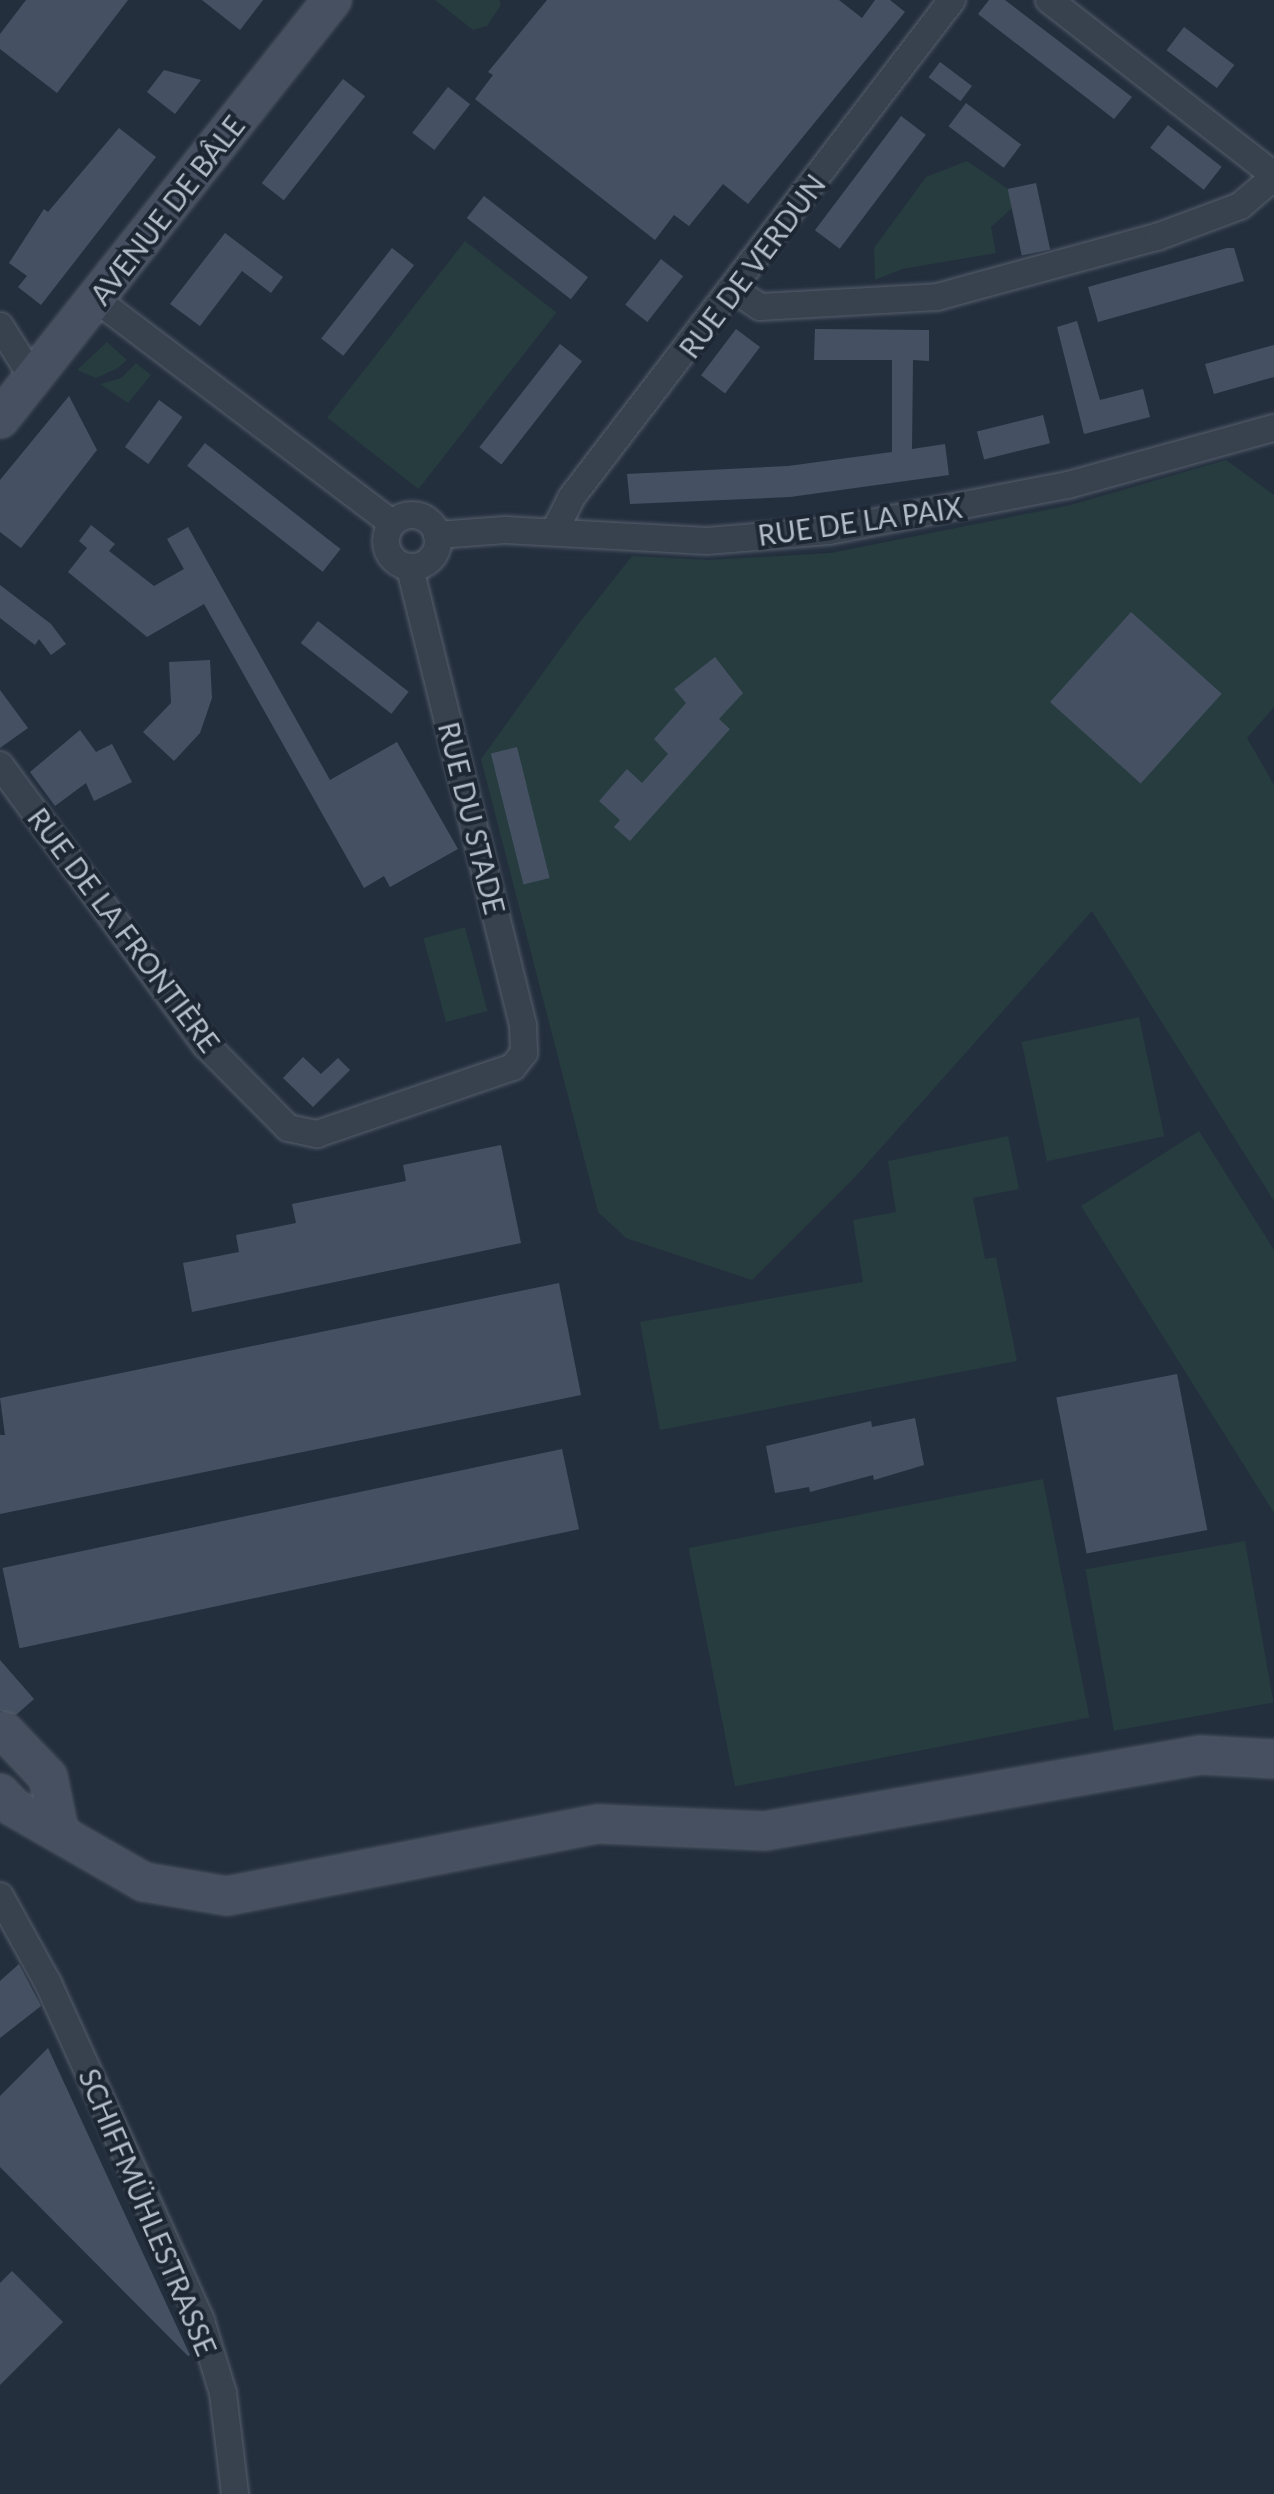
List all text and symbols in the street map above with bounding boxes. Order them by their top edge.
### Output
street label: AVENUE DE BÂLE [83,109,251,311]
street label: RUE DE VERDUN [672,167,832,365]
street label: RUE DE LA PAIX [755,490,965,552]
street label: RUE DU STADE [432,719,512,917]
street label: RUE DE LA FRONTIÈRE [21,801,227,1059]
street label: SCHIFFMÜHLESTRASSE [72,2064,224,2360]

